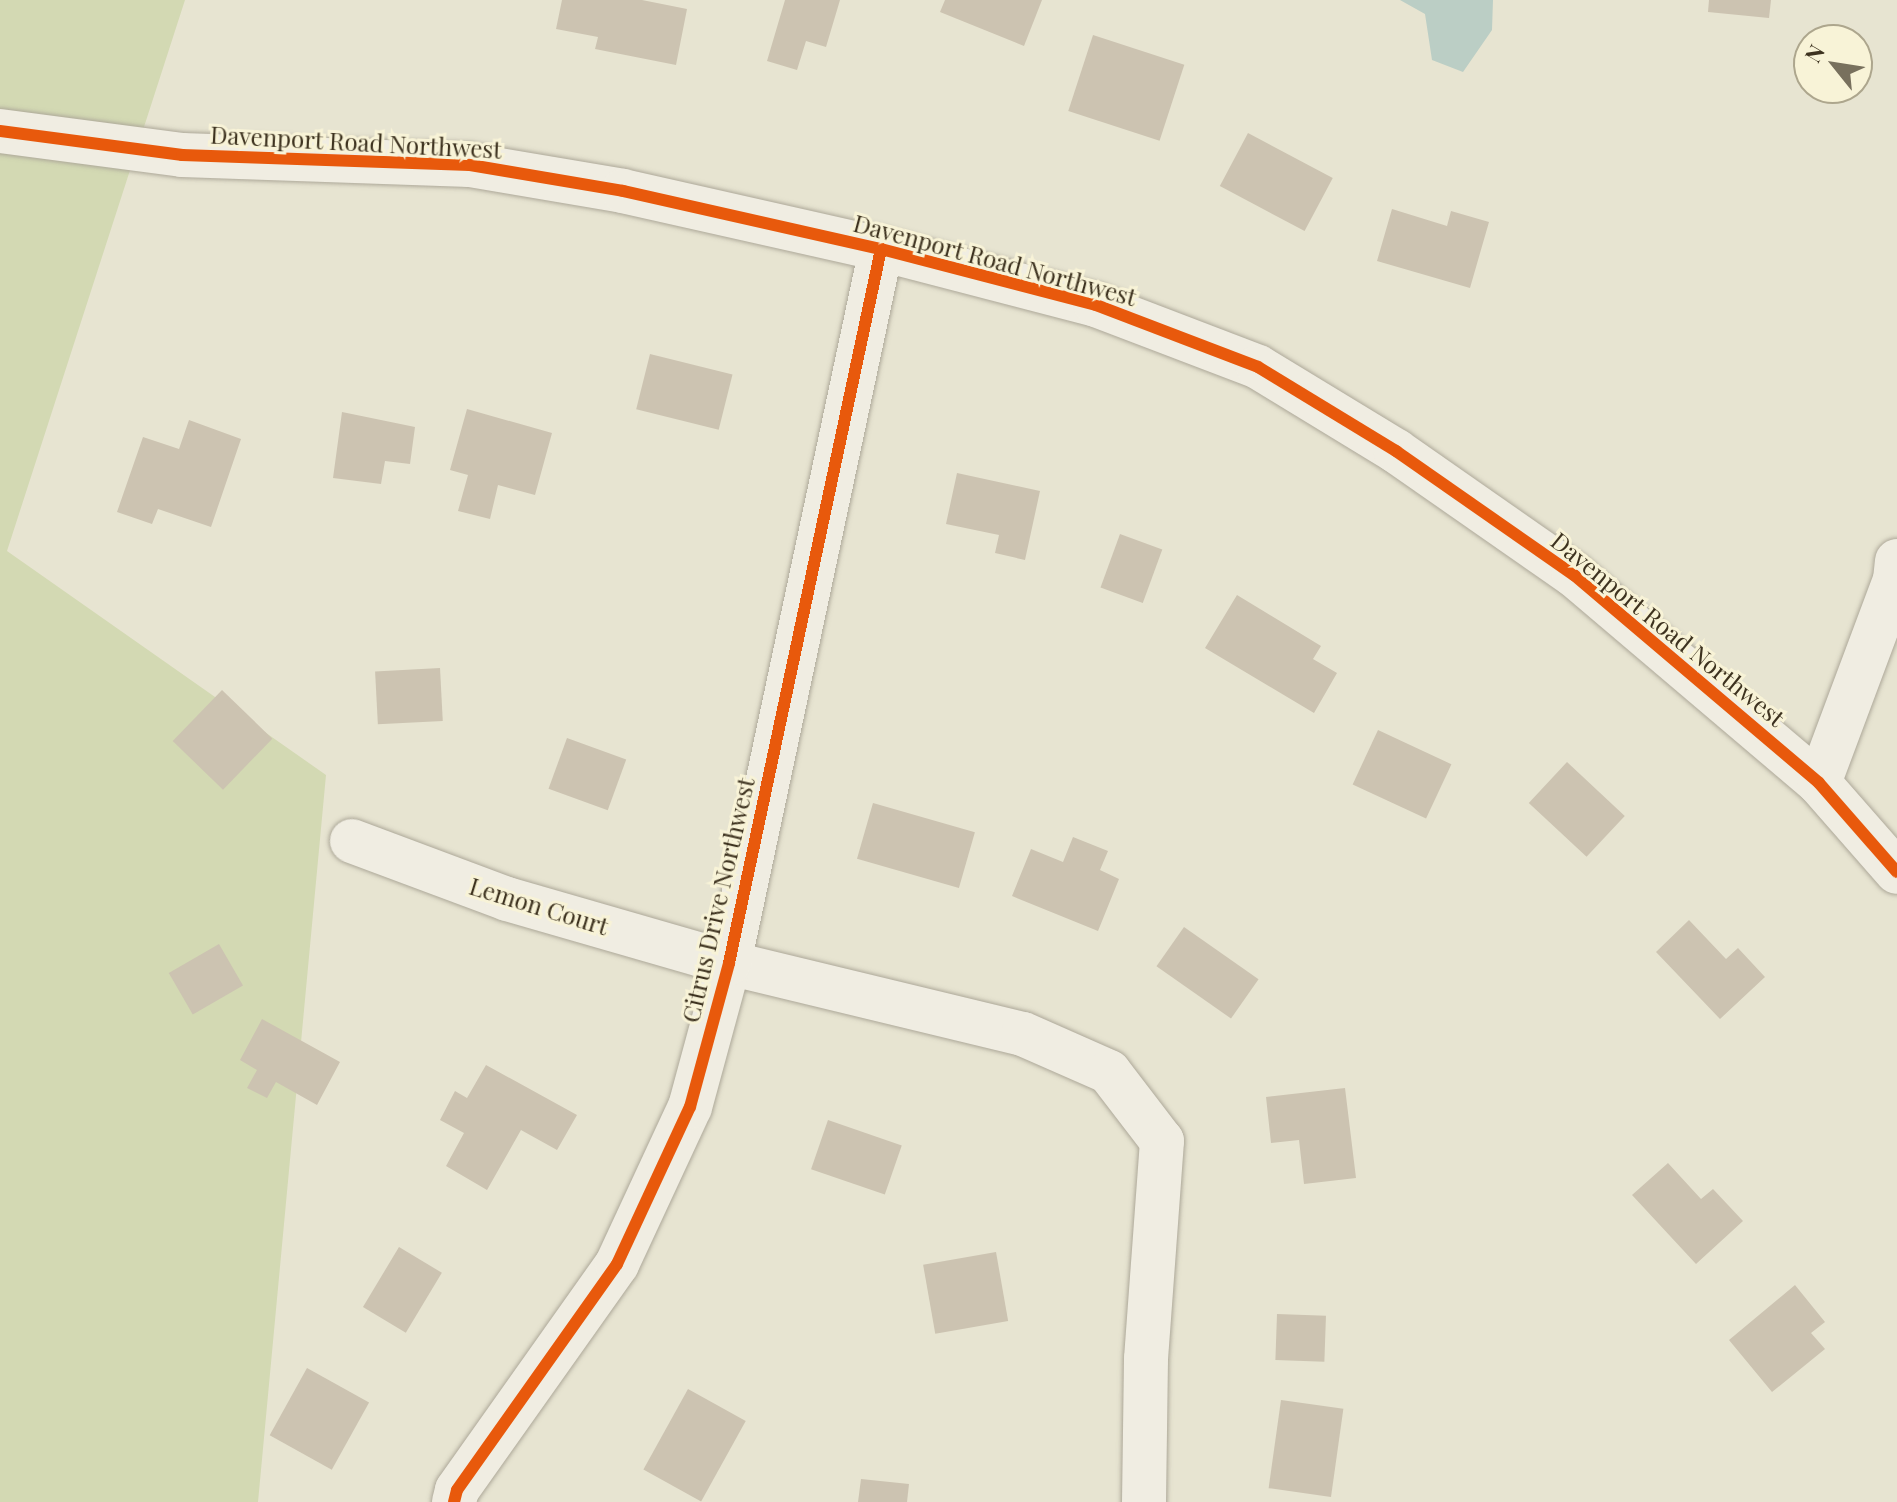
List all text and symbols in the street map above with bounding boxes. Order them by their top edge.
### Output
north arrow [1793,24,1873,104]
text: N [1797,39,1831,67]
street label: Davenport Road Northwest [209,120,503,164]
street label: Davenport Road Northwest [850,208,1140,312]
street label: Davenport Road Northwest [1545,526,1791,732]
street label: Citrus Drive Northwest [676,775,760,1025]
street label: Lemon Court [466,871,612,941]

